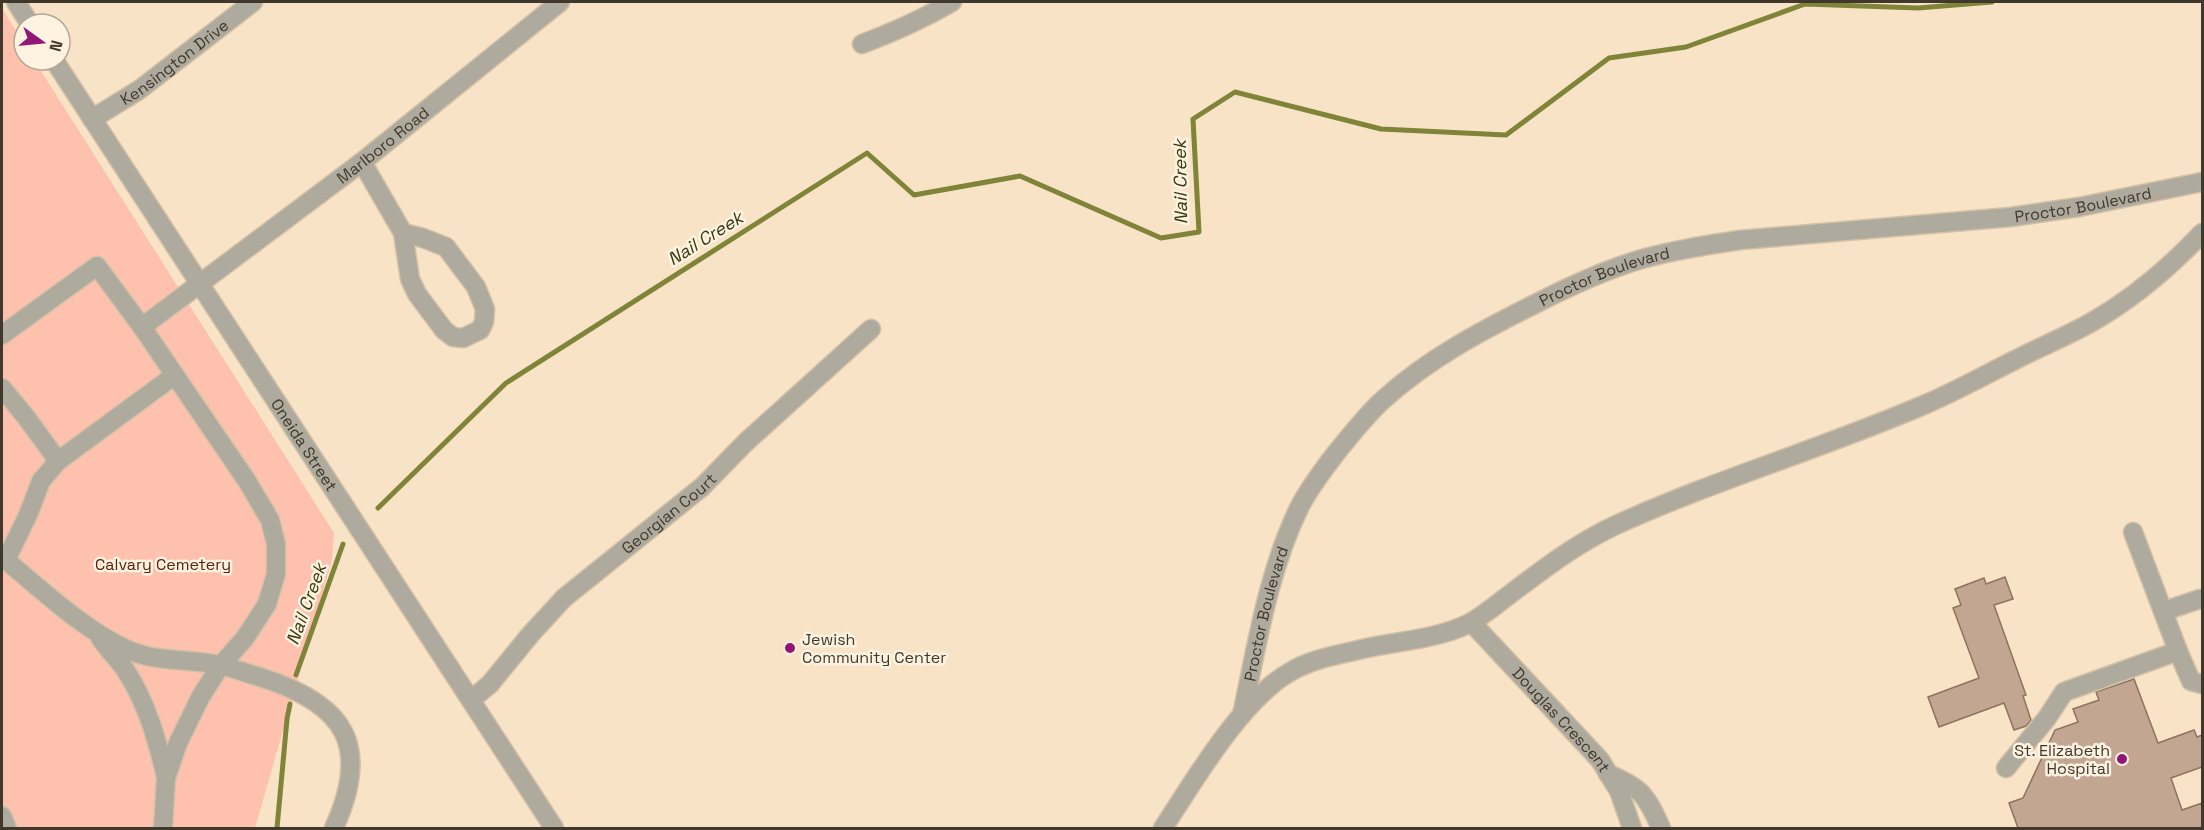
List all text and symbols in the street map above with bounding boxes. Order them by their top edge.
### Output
north arrow [12,12,72,72]
street label: Kensington Drive [116,14,232,110]
text: N [44,38,68,54]
street label: Marlboro Road [332,102,433,188]
water label: Nail Creek [1168,137,1192,225]
street label: Proctor Boulevard [2013,182,2153,227]
water label: Nail Creek [663,205,749,270]
street label: Proctor Boulevard [1535,242,1672,311]
street label: Oneida Street [267,394,342,495]
street label: Georgian Court [617,468,721,558]
street label: Proctor Boulevard [1239,543,1293,683]
park label: Calvary Cemetery [95,554,231,575]
water label: Nail Creek [281,558,332,648]
place label: Jewish Community Center [802,629,946,668]
marker: Jewish Community Center [783,641,797,655]
street label: Douglas Crescent [1508,663,1616,776]
place label: St. Elizabeth Hospital [2014,740,2110,779]
marker: St. Elizabeth Hospital [2115,752,2129,766]

